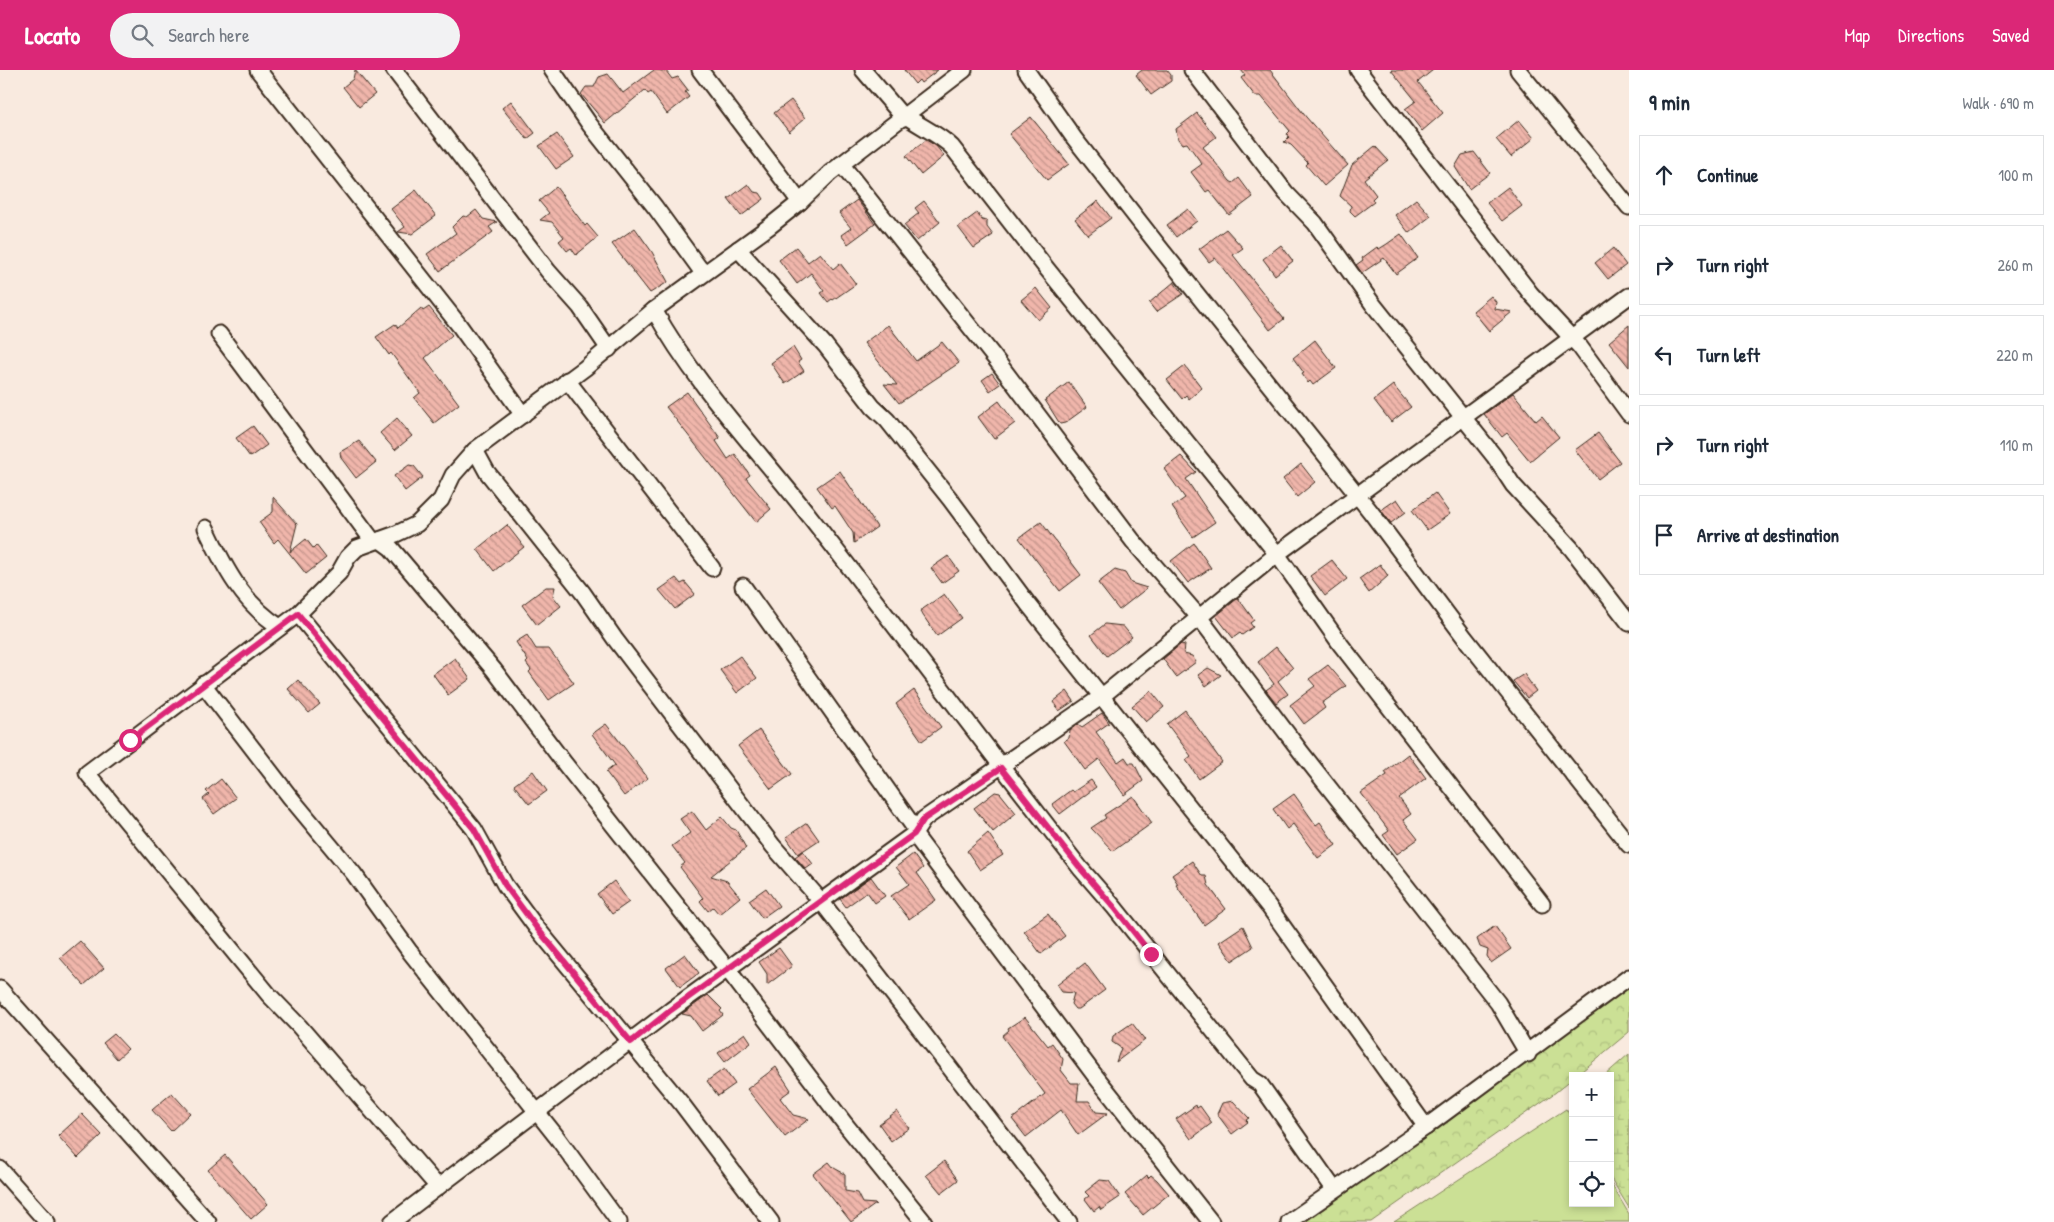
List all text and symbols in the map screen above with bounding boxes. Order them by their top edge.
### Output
search box [110,13,460,58]
text: Locato [25,19,80,51]
icon: search [128,21,156,49]
text: Search here [168,22,249,48]
text: Map [1845,23,1870,48]
text: Directions [1898,23,1964,48]
text: Saved [1992,23,2029,48]
text: 9 min [1649,88,1690,117]
text: Walk · 690 m [1962,92,2034,114]
icon: ahead [1650,161,1678,189]
text: Continue [1697,162,1758,188]
text: 100 m [1998,164,2033,186]
icon: right [1650,251,1678,279]
text: Turn right [1697,252,1768,278]
text: 260 m [1997,254,2033,276]
icon: left [1650,341,1678,369]
text: Turn left [1697,342,1760,368]
text: 220 m [1996,344,2033,366]
icon: right [1650,431,1678,459]
text: Turn right [1697,432,1768,458]
text: 110 m [2000,434,2033,456]
icon: arrive [1650,521,1678,549]
text: Arrive at destination [1697,522,1839,548]
route start [119,729,142,752]
route end [1140,943,1163,966]
map controls [1569,1072,1614,1207]
button: + [1569,1072,1614,1117]
button: − [1569,1117,1614,1162]
button: locate [1569,1162,1614,1207]

